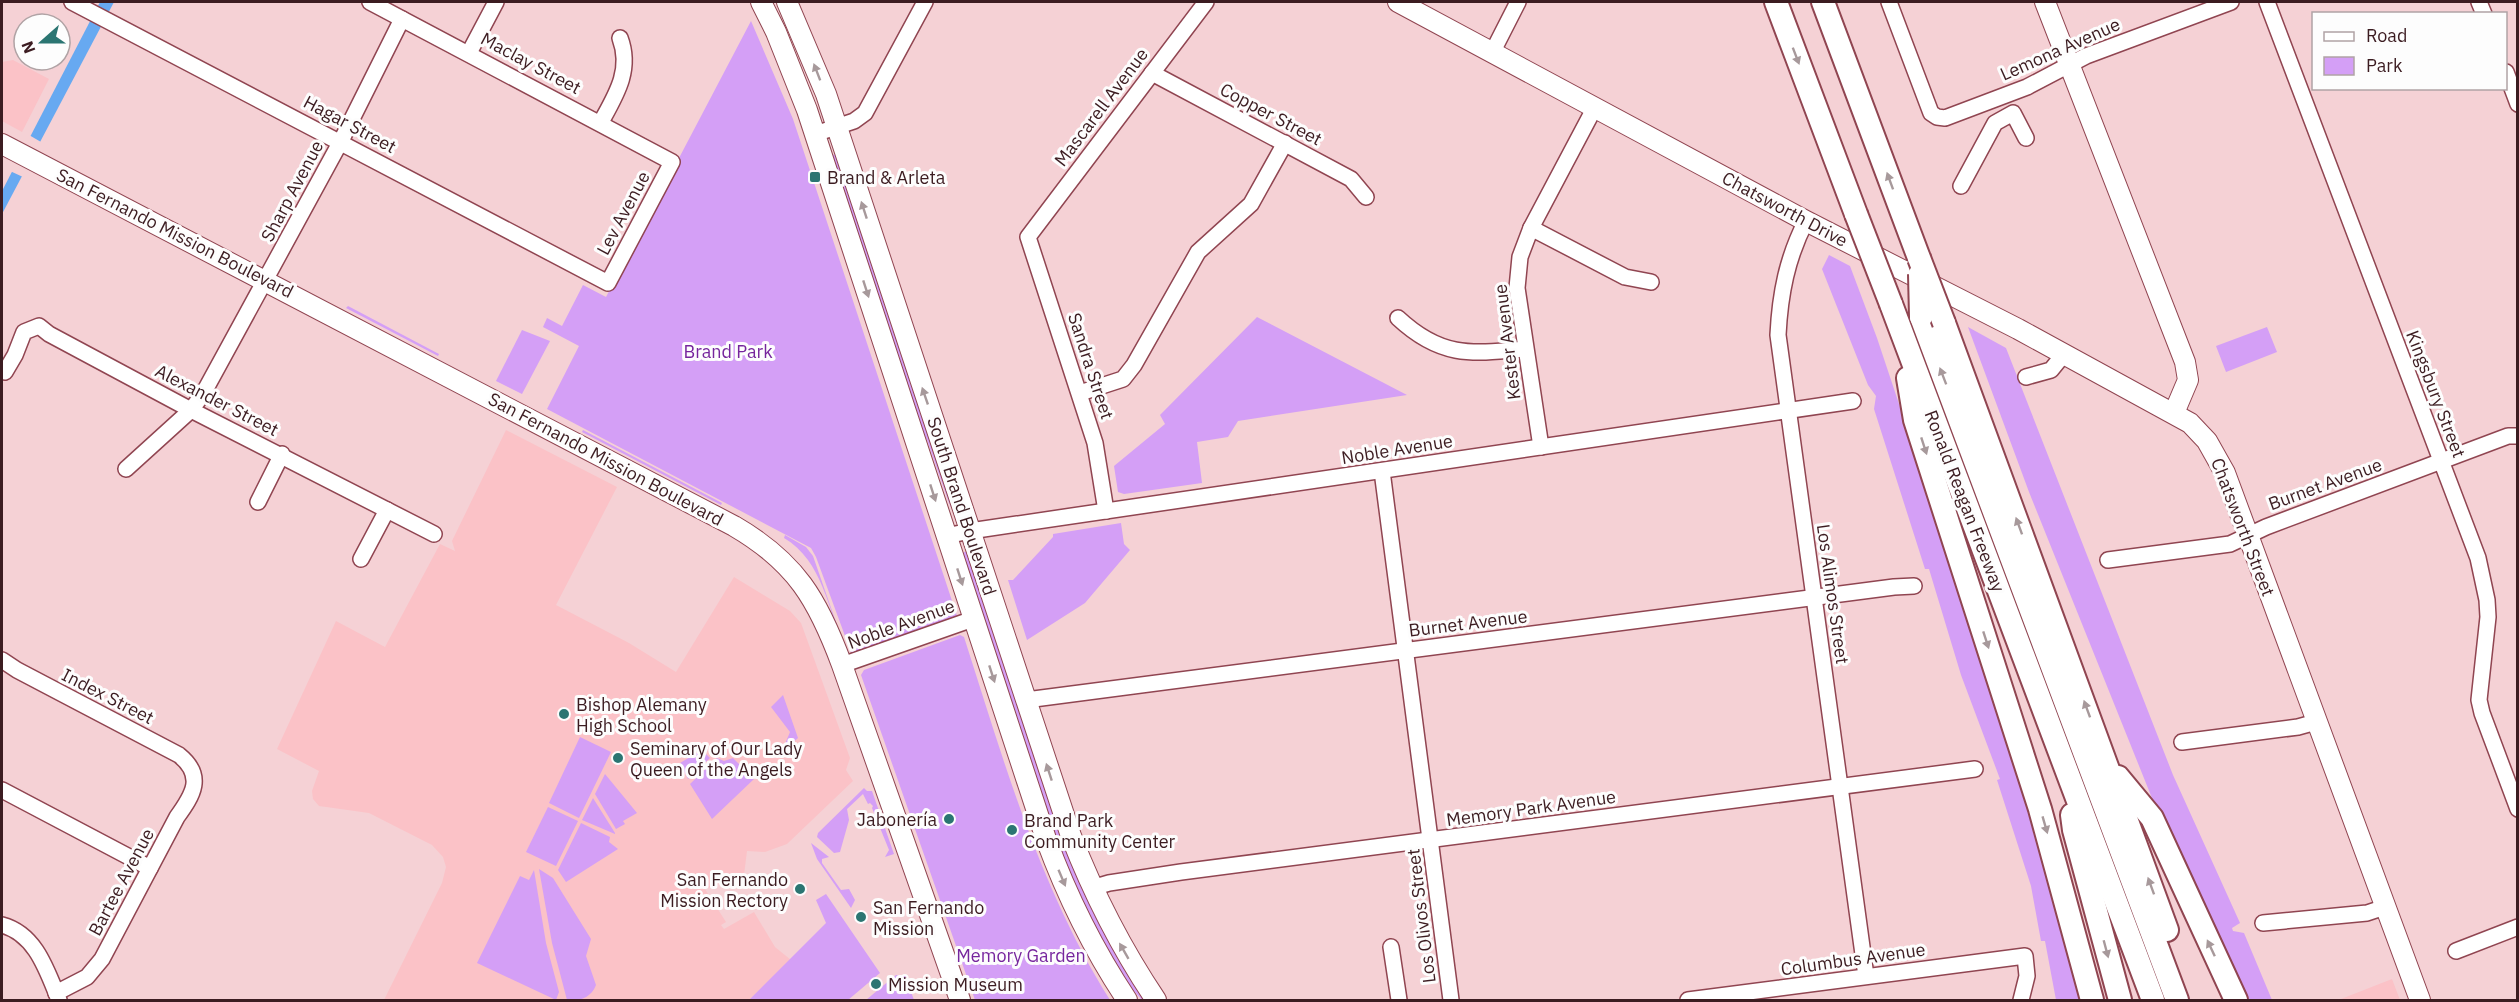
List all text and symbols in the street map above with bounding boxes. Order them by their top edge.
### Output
north arrow [12,12,72,72]
street label: Lemona Avenue [1997,12,2124,86]
legend [2312,12,2507,90]
text: Road [2366,24,2407,47]
street label: Maclay Street [477,27,585,99]
text: N [17,38,39,56]
street label: Mascarell Avenue [1049,43,1153,171]
one-way arrow [1792,47,1802,65]
text: Park [2366,54,2403,77]
one-way arrow [812,63,822,81]
street label: Copper Street [1216,77,1326,151]
street label: Hagar Street [300,90,400,158]
street label: Sharp Avenue [256,136,328,246]
street label: San Fernando Mission Boulevard [53,163,297,303]
place label: Brand & Arleta [827,166,946,189]
street label: Chatsworth Drive [1718,166,1852,252]
street label: Lev Avenue [591,167,655,259]
marker: Brand & Arleta [808,170,822,184]
one-way arrow [1885,172,1895,190]
one-way arrow [859,201,868,219]
one-way arrow [862,280,871,298]
street label: Kester Avenue [1488,283,1526,401]
street label: Sandra Street [1063,310,1119,422]
street label: Kingsbury Street [2401,327,2471,461]
park label: Brand Park [683,340,773,363]
street label: Alexander Street [151,359,283,441]
one-way arrow [1937,366,1947,384]
street label: San Fernando Mission Boulevard [484,387,728,531]
one-way arrow [920,387,929,405]
street label: Ronald Reagan Freeway [1920,407,2010,595]
street label: South Brand Boulevard [922,414,1002,598]
street label: Noble Avenue [1340,429,1454,469]
one-way arrow [1920,438,1929,456]
street label: Burnet Avenue [2265,453,2385,515]
street label: Chatsworth Street [2206,454,2280,600]
one-way arrow [928,484,938,502]
one-way arrow [2014,517,2023,535]
street label: Los Alimos Street [1812,523,1854,665]
one-way arrow [956,568,965,586]
street label: Noble Avenue [844,594,958,654]
street label: Burnet Avenue [1407,604,1529,642]
one-way arrow [1982,631,1991,649]
street label: Index Street [58,663,158,729]
one-way arrow [987,665,997,683]
place label: Bishop Alemany High School [576,693,707,737]
one-way arrow [2081,700,2091,718]
marker: Bishop Alemany High School [557,707,571,721]
place label: Seminary of Our Lady Queen of the Angels [630,737,802,781]
marker: Seminary of Our Lady Queen of the Angels [611,751,625,765]
one-way arrow [1044,763,1053,781]
street label: Memory Park Avenue [1445,785,1617,831]
place label: Jabonería [857,808,937,831]
place label: Brand Park Community Center [1024,809,1176,853]
marker: Jabonería [942,812,956,826]
one-way arrow [2041,817,2050,835]
marker: Brand Park Community Center [1005,823,1019,837]
street label: Bartee Avenue [83,824,159,940]
street label: Los Olivos Street [1401,847,1441,985]
place label: San Fernando Mission Rectory [660,868,788,912]
one-way arrow [1057,870,1067,888]
one-way arrow [2146,877,2156,895]
marker: San Fernando Mission Rectory [793,882,807,896]
place label: San Fernando Mission [873,896,984,940]
marker: San Fernando Mission [854,910,868,924]
street label: Columbus Avenue [1779,937,1927,981]
one-way arrow [2206,939,2215,956]
one-way arrow [2101,940,2111,958]
one-way arrow [1119,943,1130,959]
park label: Memory Garden [956,944,1086,967]
place label: Mission Museum [888,973,1023,996]
marker: Mission Museum [869,977,883,991]

